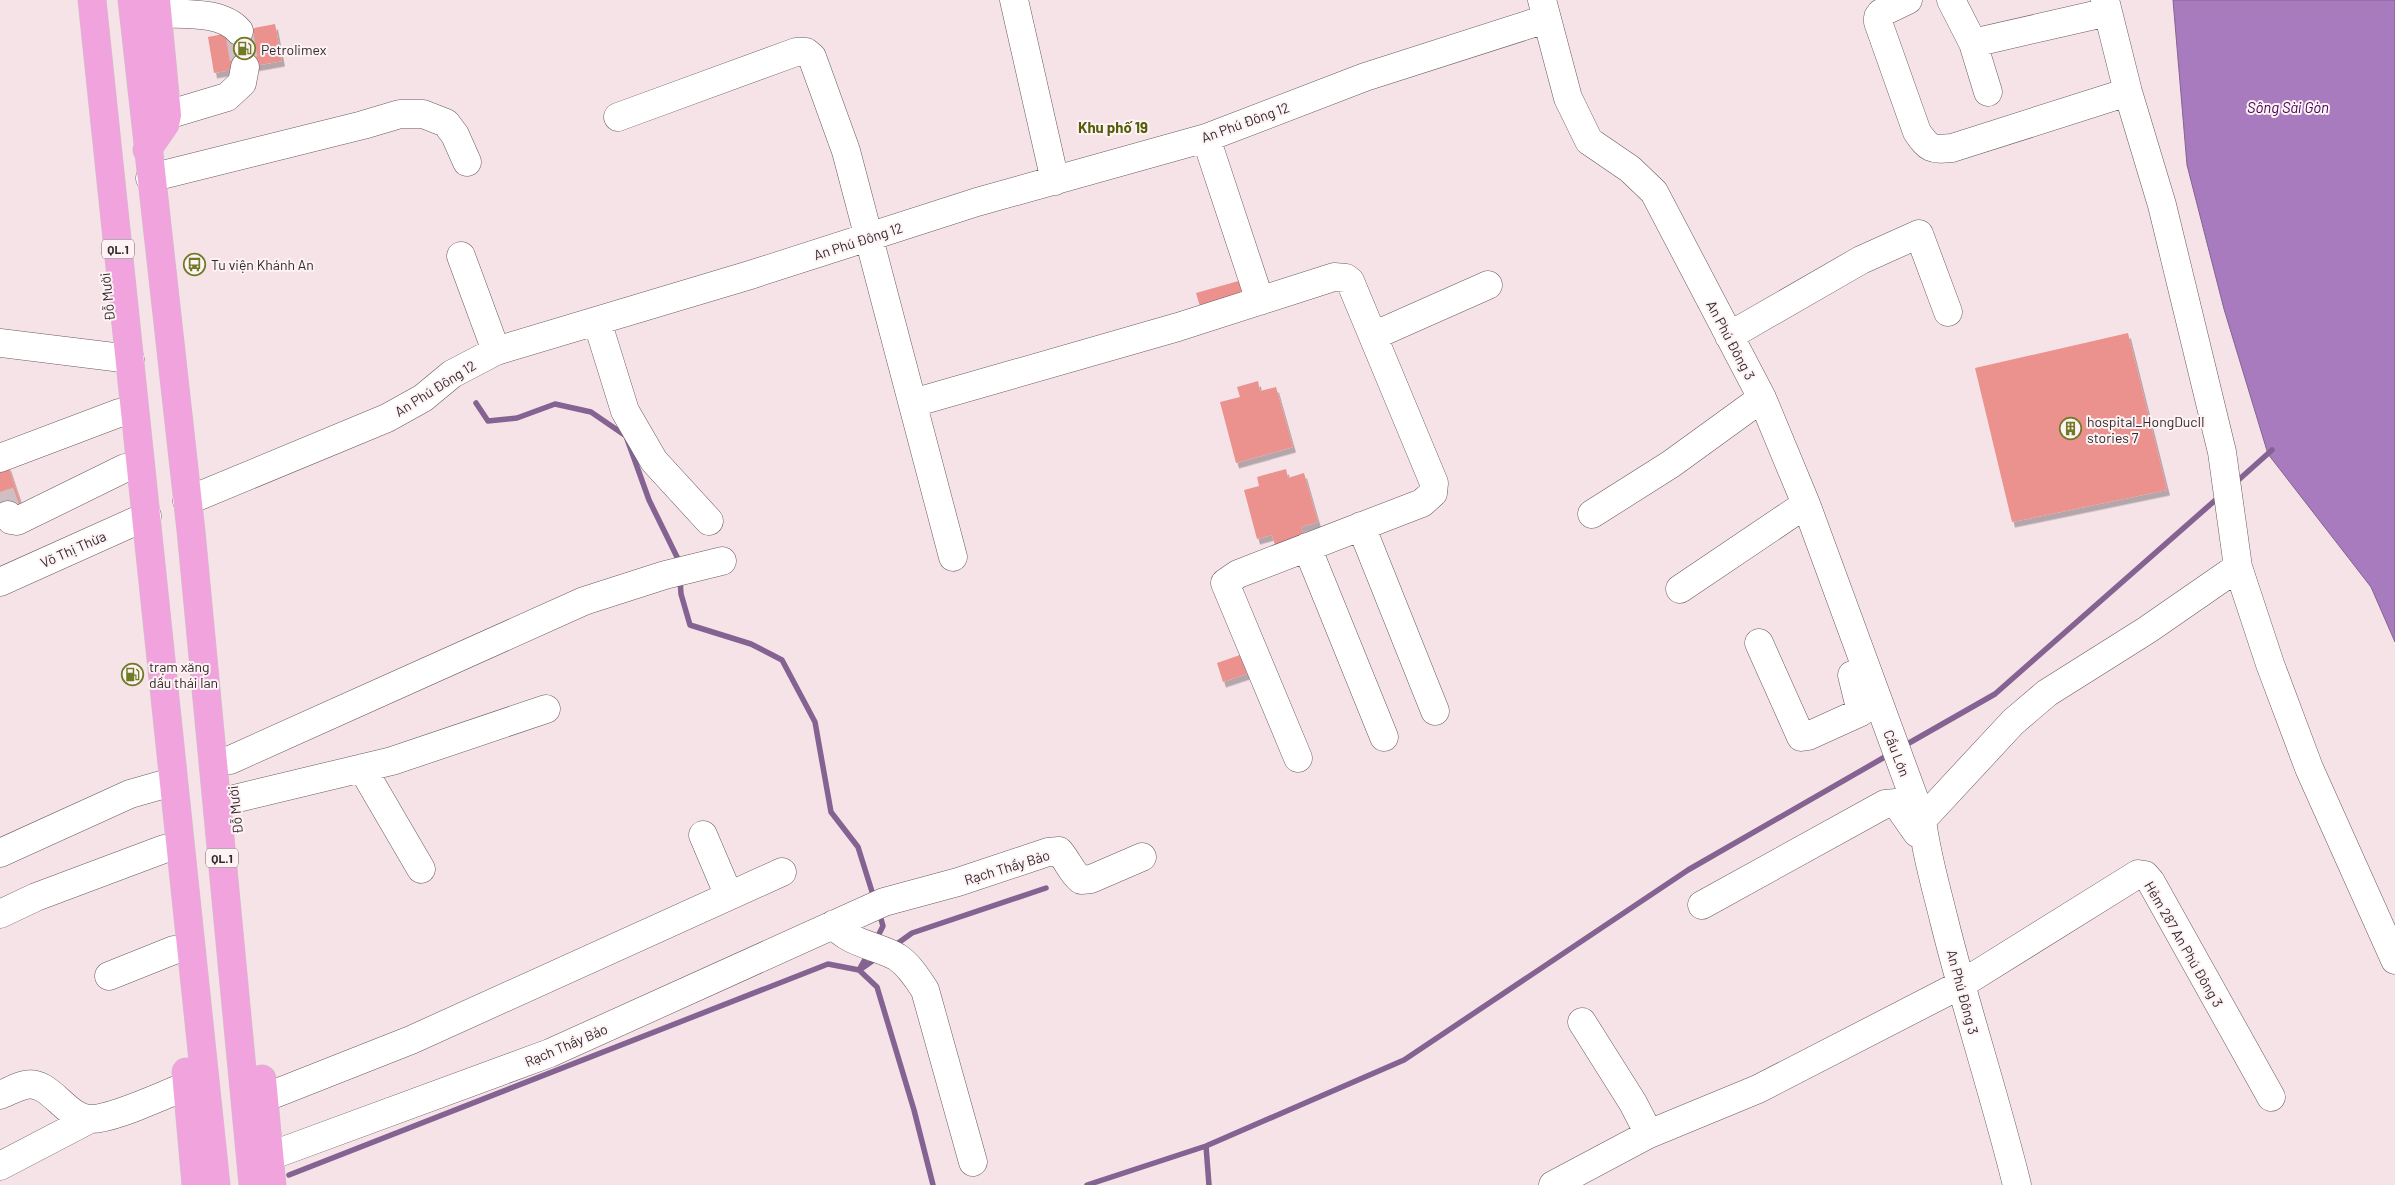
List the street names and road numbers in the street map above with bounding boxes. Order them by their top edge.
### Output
street label: An Phú Đông 12 [1199,98,1291,146]
street label: An Phú Đông 12 [811,219,905,263]
road number: QL.1 [102,240,134,258]
street label: Đỗ Mười [96,272,118,322]
street label: An Phú Đông 3 [1703,298,1759,382]
street label: An Phú Đông 12 [391,356,479,420]
street label: Võ Thị Thừa [38,527,108,571]
street label: Cầu Lớn [1880,727,1914,779]
street label: Đỗ Mười [224,785,246,835]
street label: Rạch Thầy Bảo [962,846,1052,888]
road number: QL.1 [206,848,238,868]
street label: Hẻm 287 An Phú Đông 3 [2141,878,2227,1010]
street label: An Phú Đông 3 [1944,948,1982,1036]
street label: Rạch Thầy Bảo [522,1020,610,1070]

